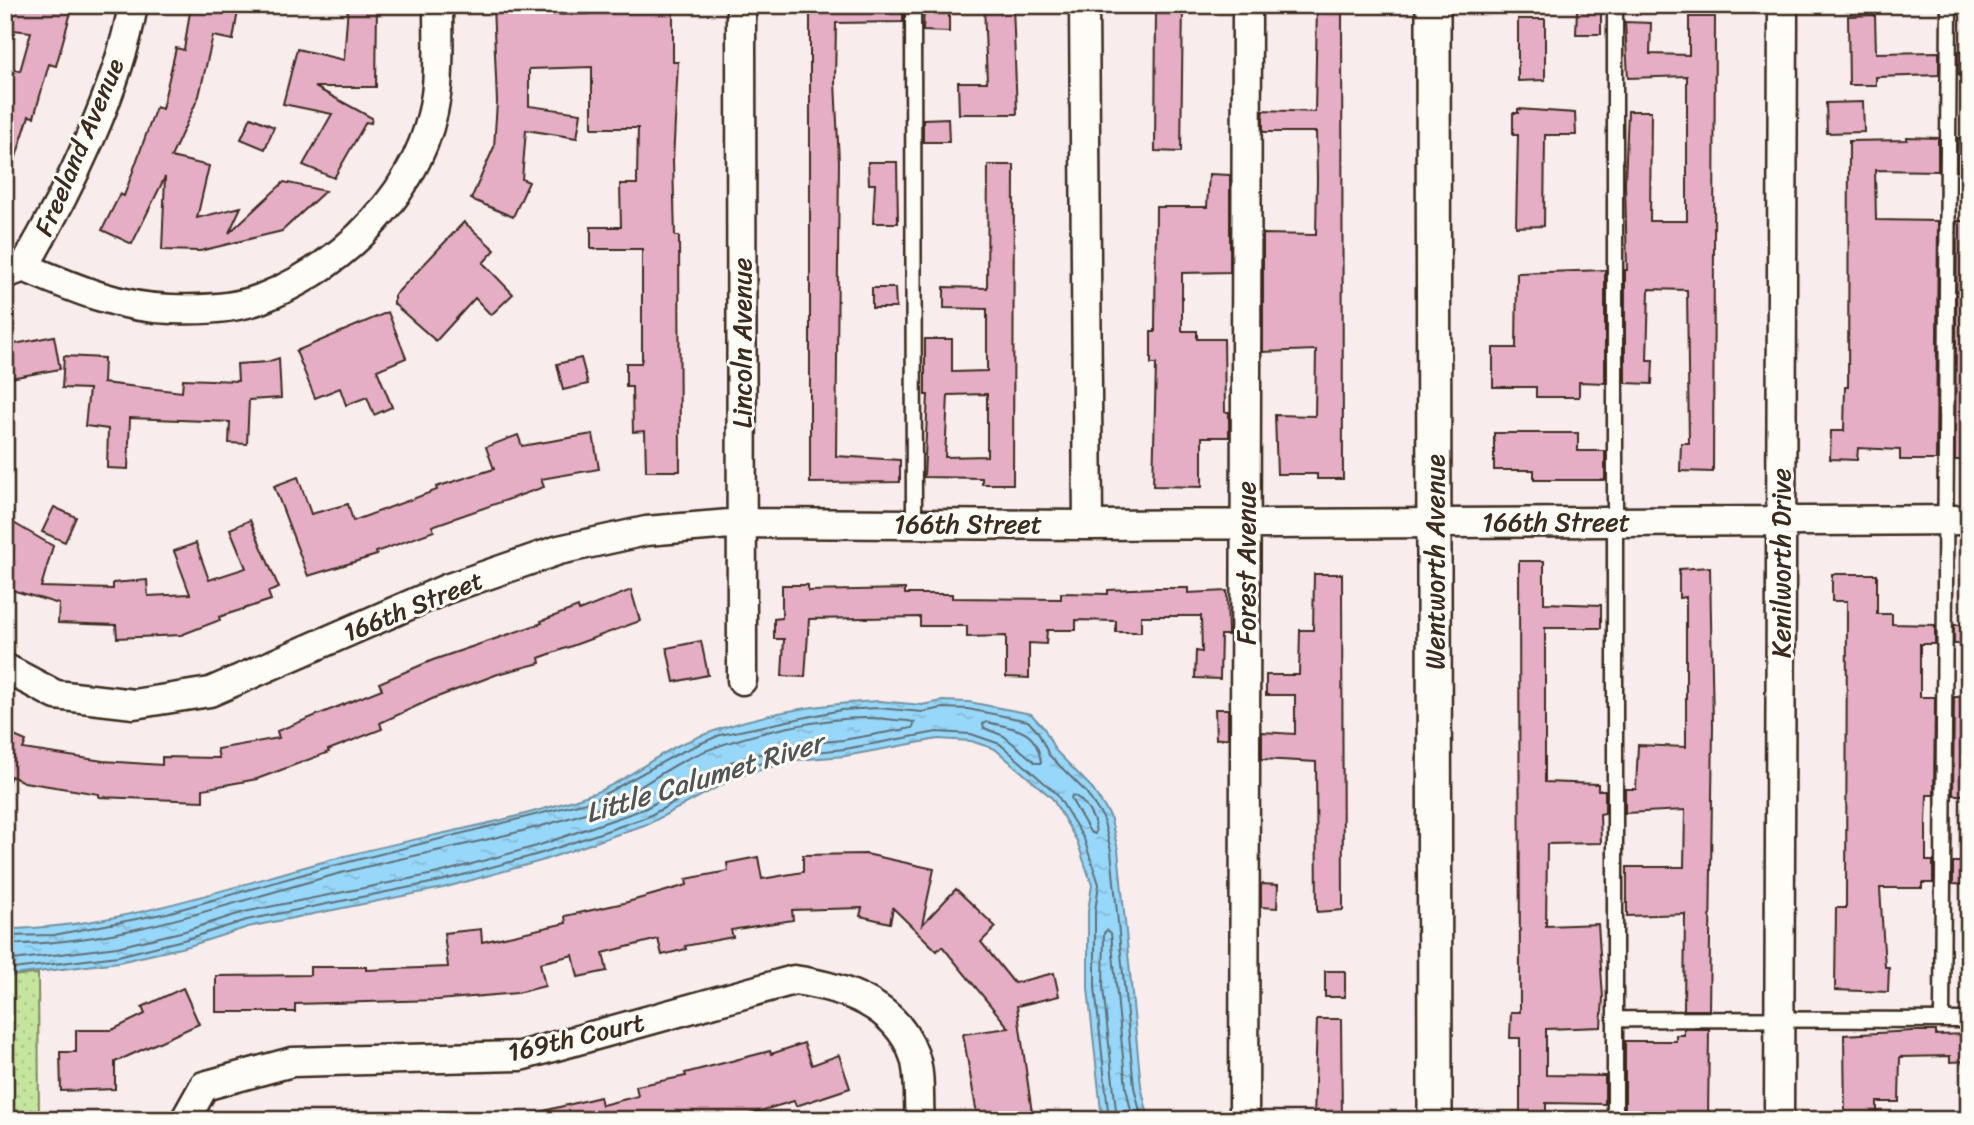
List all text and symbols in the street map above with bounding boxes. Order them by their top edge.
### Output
street label: Freeland Avenue [21,50,137,243]
street label: Lincoln Avenue [719,258,765,428]
street label: Wentworth Avenue [1412,454,1458,670]
street label: Kenilworth Drive [1758,468,1804,658]
street label: Forest Avenue [1223,481,1269,645]
street label: 166th Street [1482,499,1630,545]
street label: 166th Street [894,501,1042,547]
street label: 166th Street [336,557,490,655]
water label: Little Calumet River [579,717,834,837]
street label: 169th Court [503,999,649,1075]

